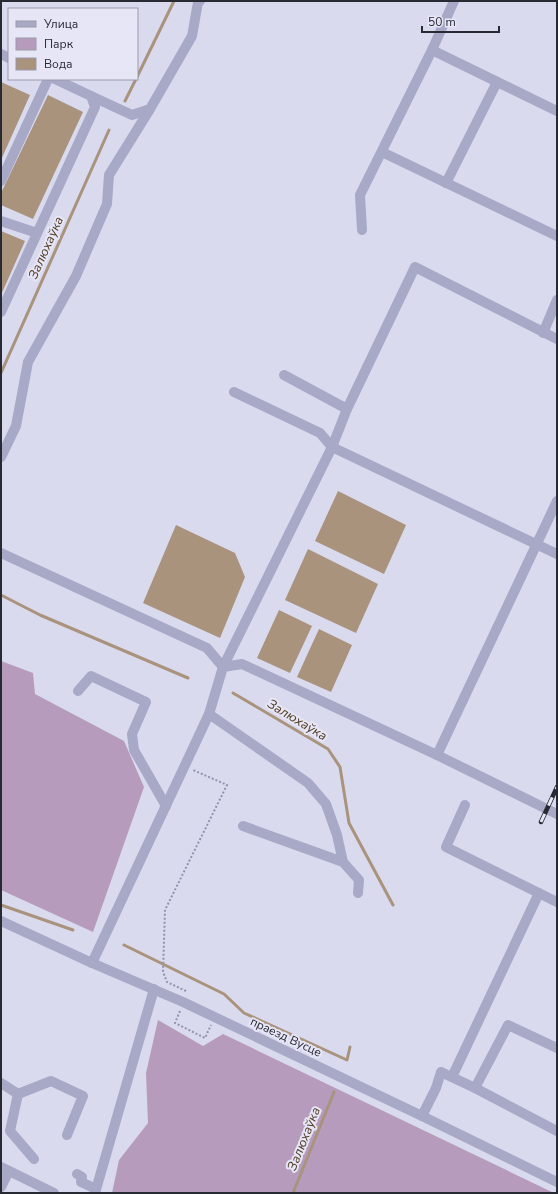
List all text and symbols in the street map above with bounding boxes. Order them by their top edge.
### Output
legend [8,8,138,80]
scale bar [422,8,499,34]
text: 50 m [428,14,456,30]
text: Улица [43,16,78,32]
text: Парк [44,36,74,52]
text: Вода [44,56,72,72]
water label: Залюхаўка [24,214,68,282]
water label: Залюхаўка [264,695,330,745]
street label: праезд Вусце [248,1013,324,1061]
water label: Залюхаўка [283,1104,325,1174]

